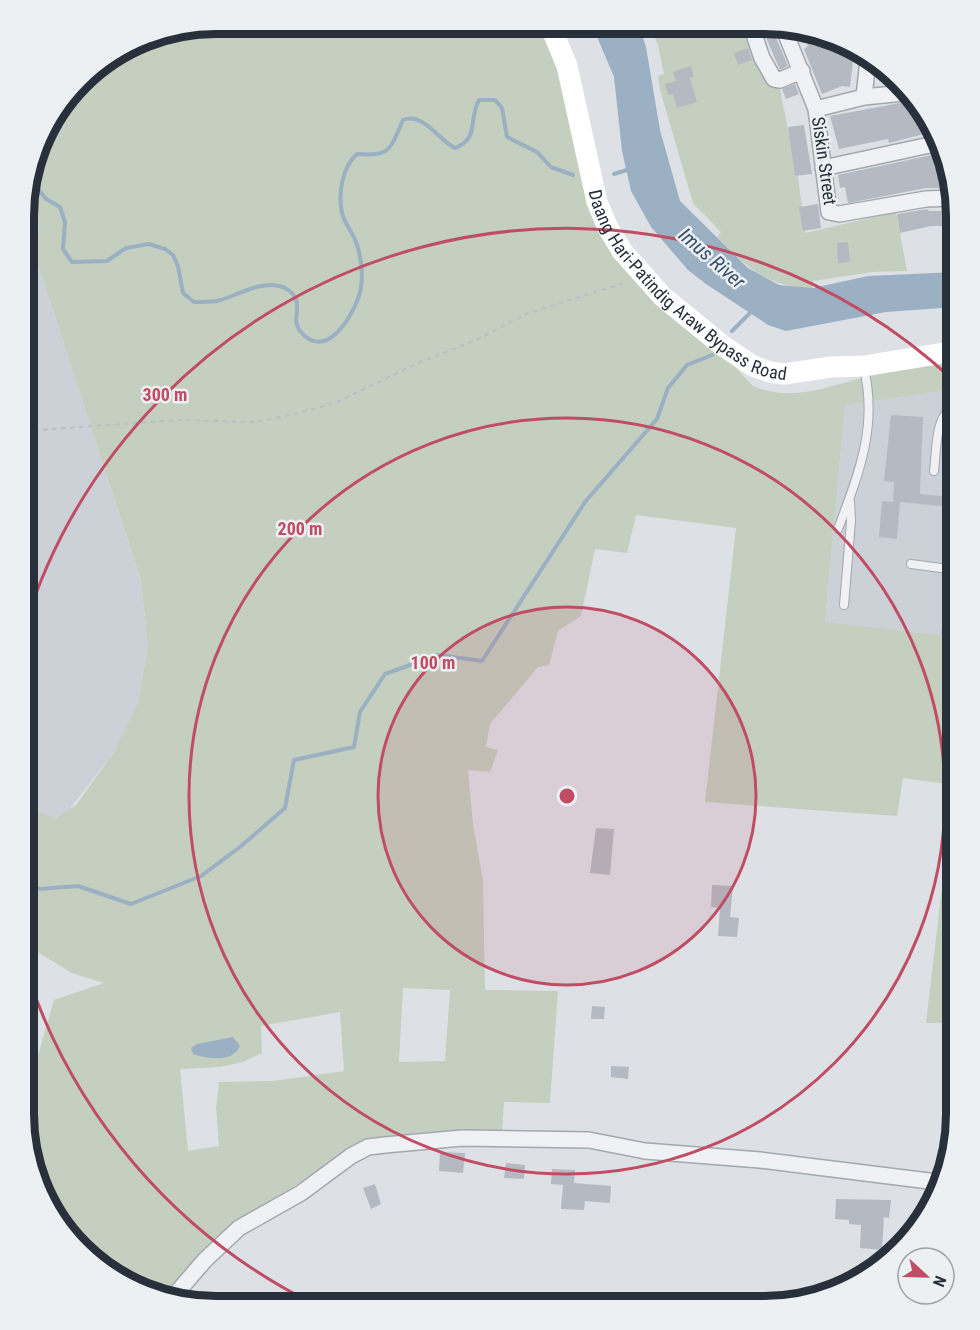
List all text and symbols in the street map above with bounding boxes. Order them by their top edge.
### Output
street label: Siskin Street [808,115,841,206]
street label: Daang Hari-Patindig Araw Bypass Road [585,187,788,384]
water label: Imus River [674,223,751,294]
text: 300 m [143,384,187,405]
text: 200 m [278,518,322,539]
text: 100 m [411,652,455,673]
centre of rings [557,786,577,806]
north arrow [896,1246,956,1306]
text: N [929,1273,950,1290]

